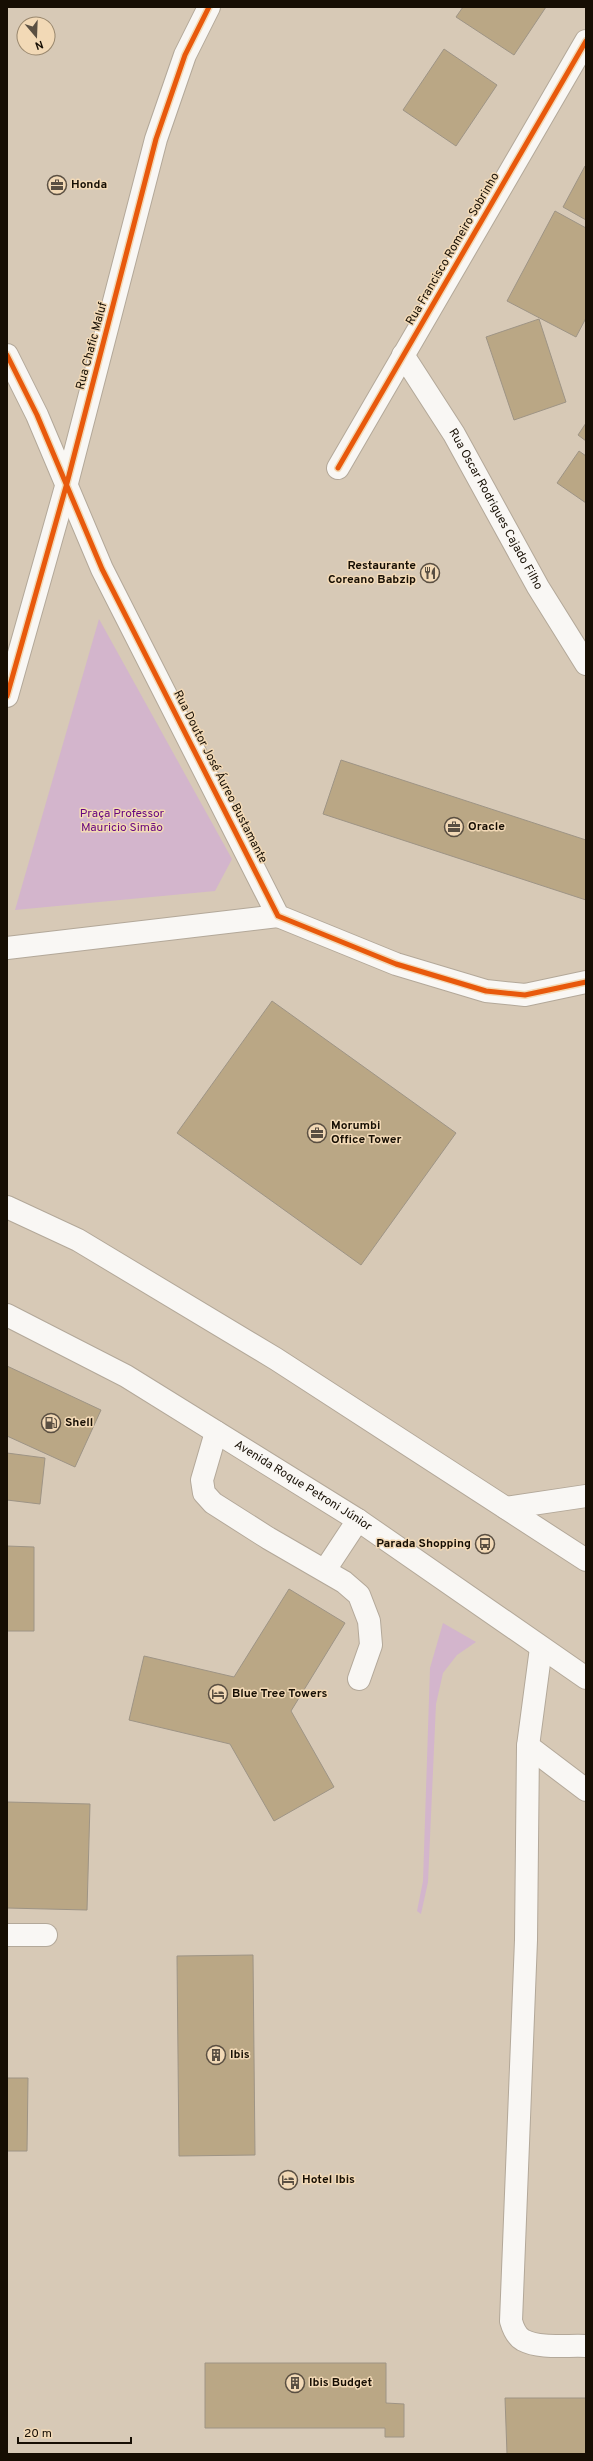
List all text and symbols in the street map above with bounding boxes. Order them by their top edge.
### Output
north arrow [16,16,56,56]
text: N [33,37,45,52]
street label: Rua Francisco Romeiro Sobrinho [403,169,504,328]
office icon: Honda [46,174,68,196]
place label: Honda [71,177,107,193]
street label: Rua Chafic Maluf [73,300,111,392]
street label: Rua Oscar Rodrigues Cajado Filho [445,426,546,593]
place label: Restaurante Coreano Babzip [328,558,416,588]
restaurant icon: Restaurante Coreano Babzip [419,562,441,584]
street label: Rua Doutor José Áureo Bustamante [169,688,271,866]
park label: Praça Professor Mauricio Simão [80,806,165,836]
office icon: Oracle [443,816,465,838]
place label: Oracle [468,819,505,835]
place label: Morumbi Office Tower [331,1118,402,1148]
office icon: Morumbi Office Tower [306,1122,328,1144]
fuel station icon: Shell [40,1412,62,1434]
place label: Shell [65,1415,93,1431]
street label: Avenida Roque Petroni Júnior [231,1437,375,1535]
bus stop icon: Parada Shopping [474,1533,496,1555]
place label: Parada Shopping [376,1536,471,1552]
hotel icon: Blue Tree Towers [207,1683,229,1705]
place label: Blue Tree Towers [232,1686,328,1702]
building icon: Ibis [205,2044,227,2066]
place label: Ibis [230,2047,250,2063]
hotel icon: Hotel Ibis [277,2169,299,2191]
place label: Hotel Ibis [302,2172,355,2188]
building icon: Ibis Budget [284,2372,306,2394]
place label: Ibis Budget [309,2375,372,2391]
scale bar [18,2419,131,2445]
text: 20 m [24,2426,52,2442]

